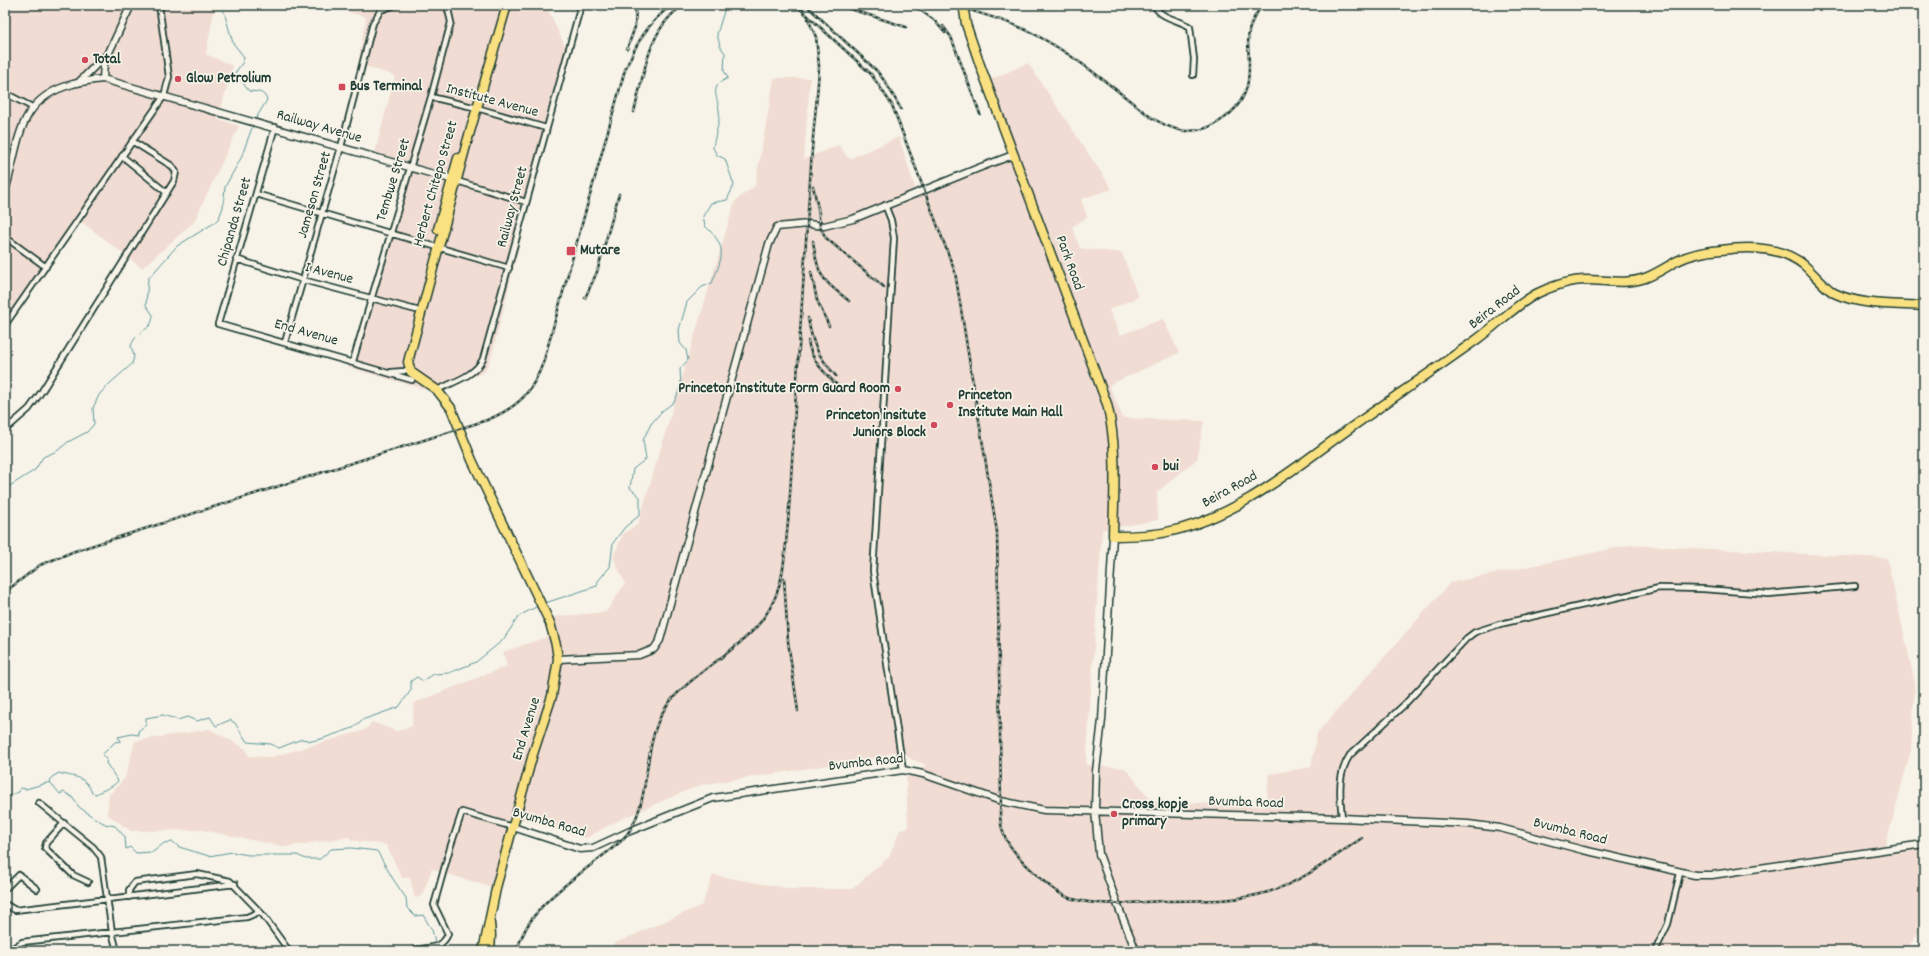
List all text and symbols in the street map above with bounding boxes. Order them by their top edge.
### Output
place label: Total [93,49,121,71]
marker: Total [80,55,90,65]
place label: Glow Petrolium [186,68,271,90]
marker: Glow Petrolium [173,74,183,84]
place label: Bus Terminal [350,76,423,98]
street label: Institute Avenue [443,78,541,124]
marker: Bus Terminal [337,82,347,92]
street label: Railway Avenue [274,104,365,150]
street label: Herbert Chitepo Street [407,118,465,250]
street label: Tembwe Street [371,135,417,224]
street label: Jameson Street [292,149,338,241]
street label: Railway Street [492,163,535,250]
street label: Chipanda Street [212,174,258,269]
street label: Park Road [1049,232,1089,294]
place label: Mutare [580,240,620,262]
marker: Mutare [565,245,577,257]
street label: I Avenue [302,257,356,291]
street label: Beira Road [1464,281,1526,335]
street label: End Avenue [272,313,341,353]
place label: Princeton Institute Form Guard Room [678,378,890,400]
marker: Princeton Institute Form Guard Room [893,384,903,394]
place label: Princeton Institute Main Hall [958,385,1063,424]
marker: Princeton Institute Main Hall [945,400,955,410]
place label: Princeton insitute Juniors Block [826,405,926,444]
marker: Princeton insitute Juniors Block [929,420,939,430]
place label: bui [1163,456,1179,478]
marker: bui [1150,462,1160,472]
street label: Beira Road [1198,466,1262,514]
street label: End Avenue [507,694,547,763]
street label: Bvumba Road [827,748,905,778]
street label: Bvumba Road [1208,791,1284,815]
place label: Cross kopje primary [1122,794,1188,833]
street label: Bvumba Road [510,802,588,844]
marker: Cross kopje primary [1109,809,1119,819]
street label: Bvumba Road [1531,812,1609,852]

